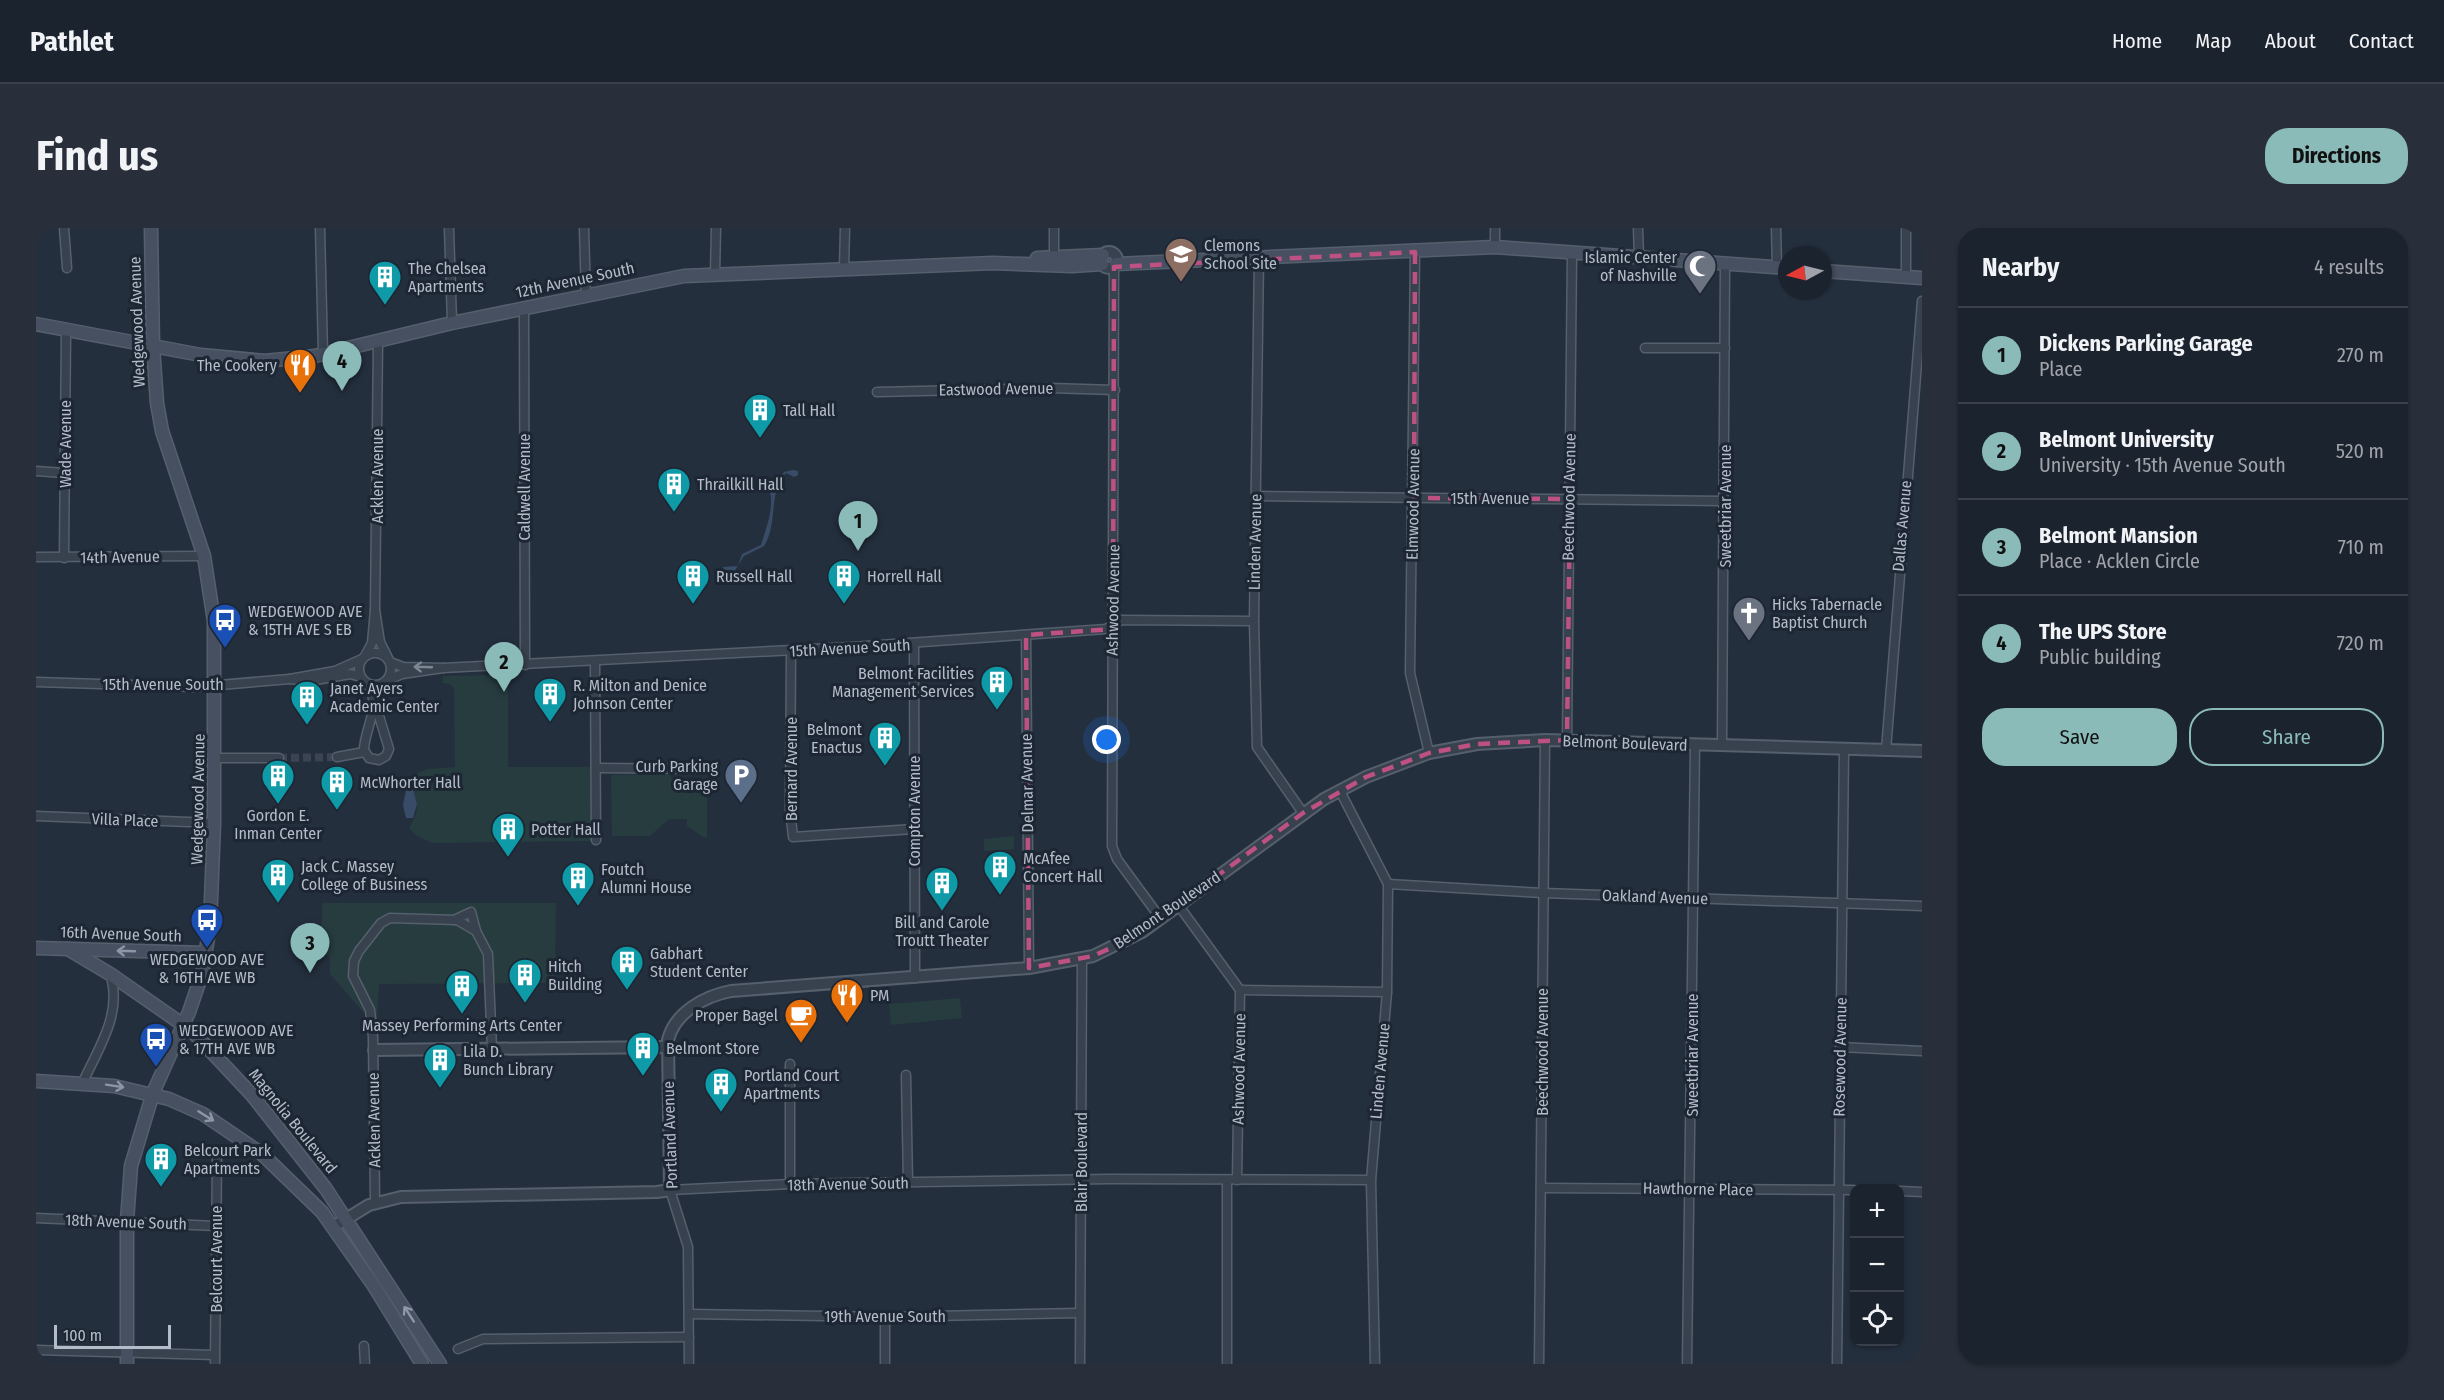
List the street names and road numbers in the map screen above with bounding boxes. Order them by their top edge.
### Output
street label: Wedgewood Avenue [125,256,149,388]
street label: 12th Avenue South [514,258,636,302]
street label: Eastwood Avenue [938,378,1054,400]
street label: Wade Avenue [56,400,75,488]
street label: Acklen Avenue [368,428,387,524]
street label: Caldwell Avenue [515,433,534,541]
street label: Beechwood Avenue [1558,433,1580,561]
street label: Sweetbriar Avenue [1716,444,1735,567]
street label: Elmwood Avenue [1403,448,1423,560]
street label: Dallas Avenue [1889,479,1915,572]
street label: 15th Avenue [1451,489,1530,508]
street label: Linden Avenue [1245,494,1265,590]
street label: Ashwood Avenue [1103,544,1123,656]
street label: 14th Avenue [80,547,160,567]
street label: 15th Avenue South [789,635,911,661]
street label: 15th Avenue South [102,675,224,694]
street label: Bernard Avenue [782,717,801,821]
street label: Belmont Boulevard [1562,731,1688,755]
street label: Wedgewood Avenue [187,733,209,865]
street label: Delmar Avenue [1017,733,1037,833]
street label: Compton Avenue [905,756,924,866]
street label: Villa Place [91,809,159,831]
street label: Belmont Boulevard [1110,867,1224,953]
street label: Oakland Avenue [1602,886,1708,908]
street label: 16th Avenue South [60,922,182,946]
street label: Beechwood Avenue [1533,988,1552,1116]
street label: Sweetbriar Avenue [1683,993,1702,1116]
street label: Rosewood Avenue [1829,997,1851,1117]
street label: Ashwood Avenue [1229,1013,1249,1125]
street label: Linden Avenue [1366,1022,1394,1120]
street label: Magnolia Boulevard [245,1065,341,1177]
street label: Acklen Avenue [364,1072,384,1168]
street label: Portland Avenue [659,1081,681,1189]
street label: Blair Boulevard [1072,1112,1091,1212]
street label: 18th Avenue South [787,1173,909,1195]
street label: Hawthorne Place [1643,1179,1753,1199]
street label: Belcourt Avenue [207,1206,226,1312]
street label: 18th Avenue South [65,1210,187,1234]
street label: 19th Avenue South [824,1307,946,1326]

